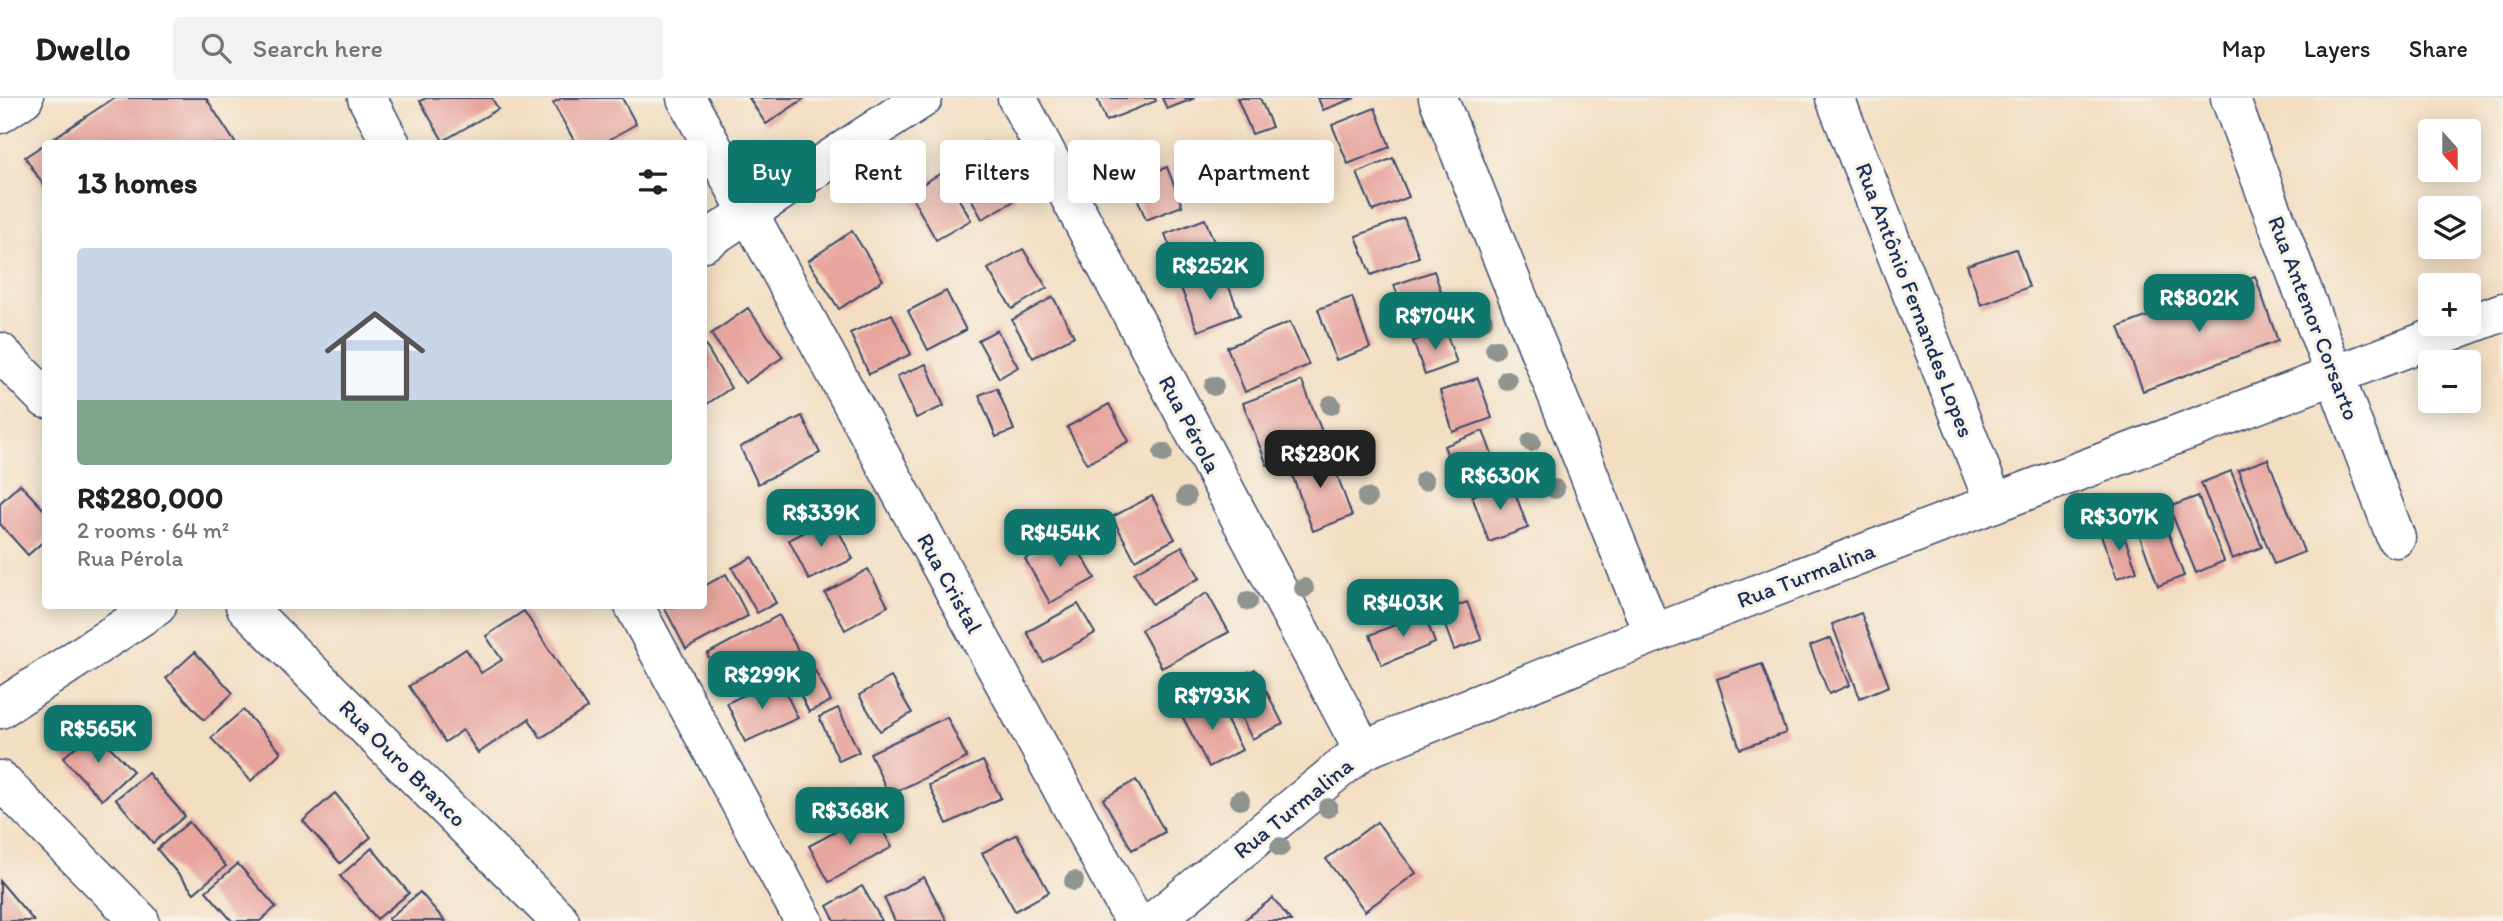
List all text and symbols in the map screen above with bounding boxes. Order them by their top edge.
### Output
search box [173,17,663,80]
text: Dwello [35,29,131,68]
icon: search [197,29,235,67]
text: Search here [253,32,383,64]
text: Map [2222,34,2266,63]
text: Layers [2304,34,2371,63]
text: Share [2409,34,2468,63]
north arrow [2418,119,2482,182]
map controls [2418,119,2481,413]
chip: Buy [728,140,816,203]
chip: Rent [830,140,926,203]
chip: Filters [940,140,1054,203]
chip: New [1068,140,1160,203]
chip: Apartment [1174,140,1334,203]
street label: Rua Antônio Fernandes Lopes [1850,159,1980,441]
icon: filters [634,163,672,201]
text: 13 homes [77,164,197,201]
button: layers [2418,196,2481,259]
street label: Rua Antenor Corsarto [2262,212,2366,424]
pin: R$252K [1153,242,1267,302]
text: R$252K [1172,251,1248,279]
button: + [2418,273,2481,336]
pin: R$802K [2142,274,2256,334]
text: R$802K [2160,283,2238,311]
pin: R$704K [1378,292,1492,352]
icon: home [312,293,438,419]
text: R$704K [1395,301,1475,329]
button: − [2418,350,2481,413]
street label: Rua Pérola [1153,370,1227,478]
pin: R$280K [1263,430,1377,490]
text: R$280K [1281,439,1359,467]
pin: R$630K [1443,452,1557,512]
text: R$630K [1461,461,1539,489]
text: R$280,000 [77,479,224,516]
pin: R$339K [764,490,878,549]
pin: R$307K [2062,494,2176,553]
text: R$339K [782,498,860,526]
text: R$307K [2080,502,2158,530]
pin: R$454K [1003,510,1117,569]
text: 2 rooms · 64 m² [77,516,229,544]
text: R$454K [1020,518,1100,546]
street label: Rua Cristal [911,528,989,638]
street label: Rua Turmalina [1733,536,1879,614]
text: Rua Pérola [77,544,184,572]
pin: R$403K [1346,580,1460,639]
text: R$403K [1363,588,1443,616]
pin: R$299K [705,652,819,711]
text: R$299K [724,660,800,688]
pin: R$793K [1155,672,1269,732]
text: R$793K [1174,681,1250,709]
street label: Rua Ouro Branco [333,693,473,833]
pin: R$565K [41,706,155,765]
text: R$565K [60,714,136,742]
street label: Rua Turmalina [1228,751,1358,865]
pin: R$368K [793,788,907,847]
text: R$368K [811,796,889,824]

